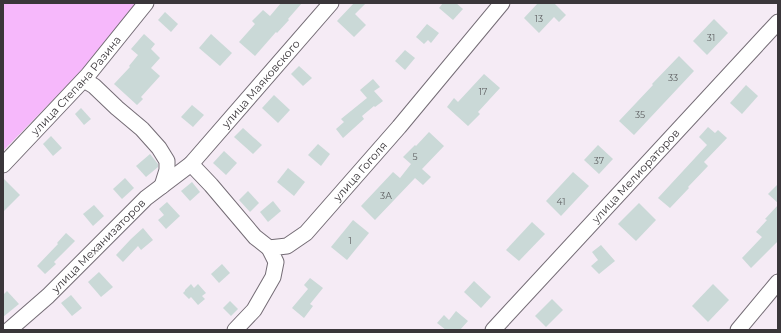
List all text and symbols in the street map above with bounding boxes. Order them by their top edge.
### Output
house number: 13 [535,13,543,24]
house number: 31 [707,32,715,43]
street label: улица Степана Разина [27,33,124,139]
street label: улица Маяковского [218,37,303,132]
house number: 33 [668,72,678,83]
house number: 17 [479,86,487,97]
house number: 35 [635,109,645,120]
street label: улица Мелиораторов [588,126,683,227]
street label: улица Гоголя [330,138,390,205]
house number: 5 [412,151,418,162]
house number: 37 [594,155,604,166]
house number: 3А [380,190,392,201]
street label: улица Механизаторов [48,196,148,296]
house number: 41 [557,196,565,207]
house number: 1 [348,235,352,246]

